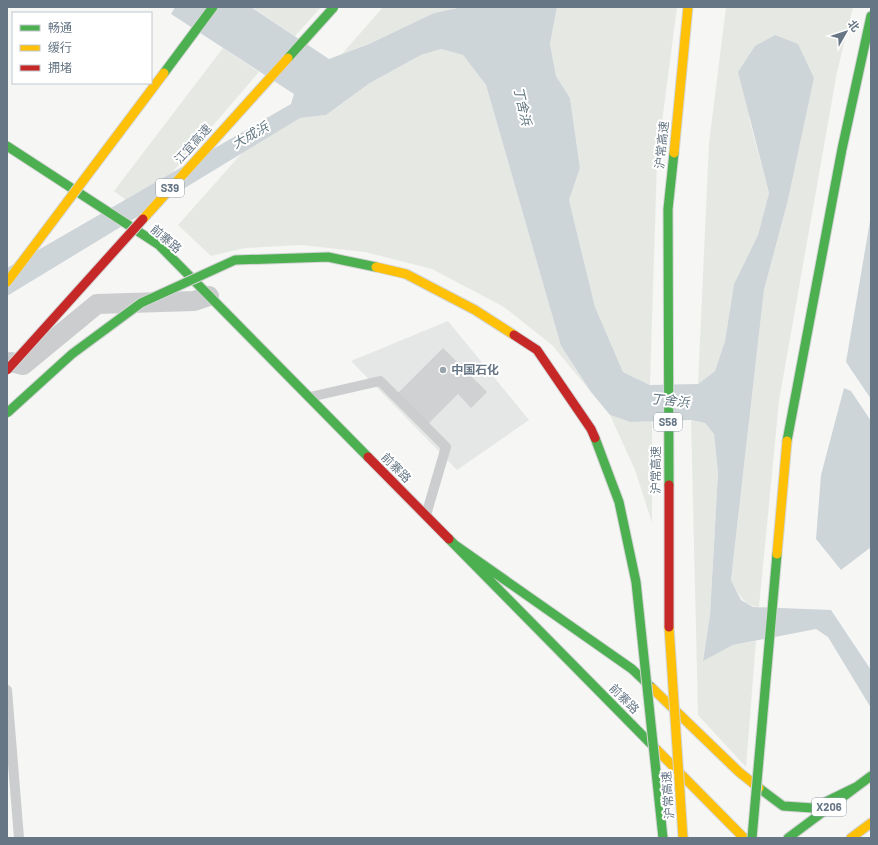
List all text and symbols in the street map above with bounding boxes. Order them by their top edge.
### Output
legend [12,12,152,84]
north arrow [826,12,866,52]
text: 北 [846,17,863,34]
text: 畅通 [48,20,72,34]
text: 缓行 [48,40,72,54]
text: 拥堵 [48,60,72,74]
water label: 丁舍浜 [511,85,535,128]
water label: 大成浜 [229,118,272,152]
street label: 沪常高速 [652,120,670,170]
street label: 江宜高速 [171,121,214,166]
road number: S39 [156,179,184,197]
street label: 前寨路 [148,221,185,255]
place label: 中国石化 [451,362,499,376]
marker: 中国石化 [438,365,448,375]
water label: 丁舍浜 [650,390,691,410]
road number: S58 [654,413,682,431]
street label: 沪常高速 [648,446,662,494]
street label: 前寨路 [379,450,414,485]
street label: 前寨路 [607,681,642,716]
street label: 沪常高速 [658,771,676,820]
road number: X206 [812,798,846,816]

